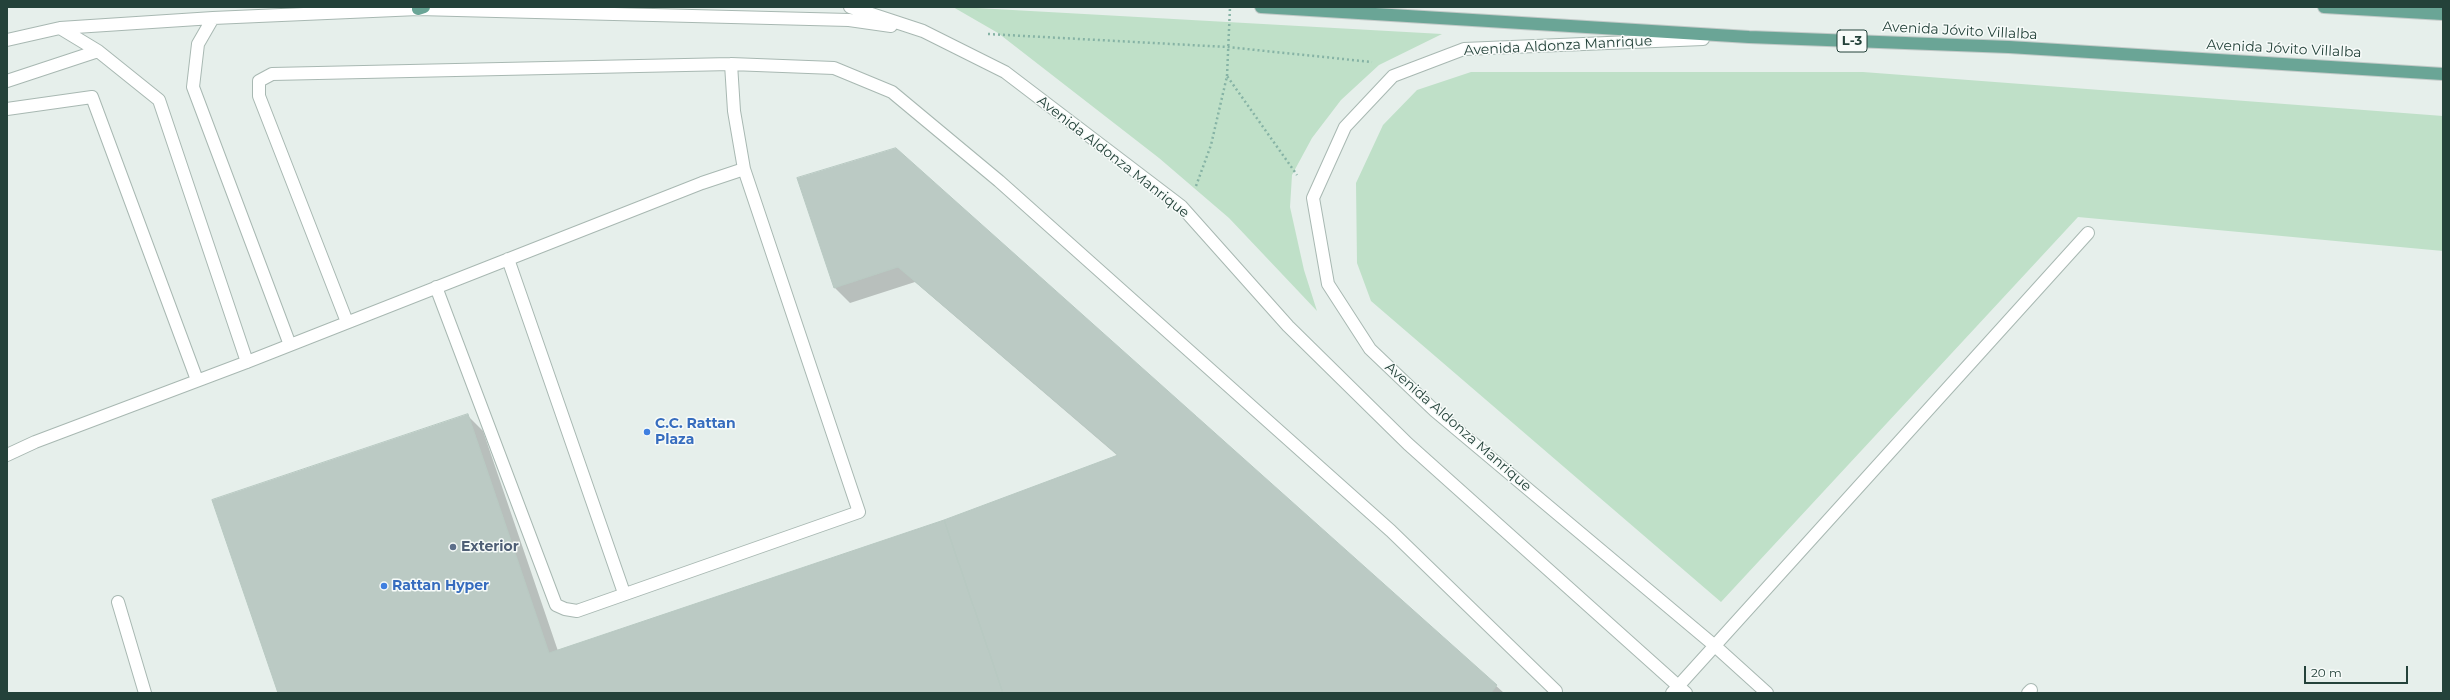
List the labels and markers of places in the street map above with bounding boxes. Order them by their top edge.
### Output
place label: C.C. Rattan Plaza [655,416,736,448]
marker: C.C. Rattan Plaza [642,427,652,437]
place label: Exterior [461,539,519,555]
marker: Exterior [448,542,458,552]
place label: Rattan Hyper [392,578,489,594]
marker: Rattan Hyper [379,581,389,591]

